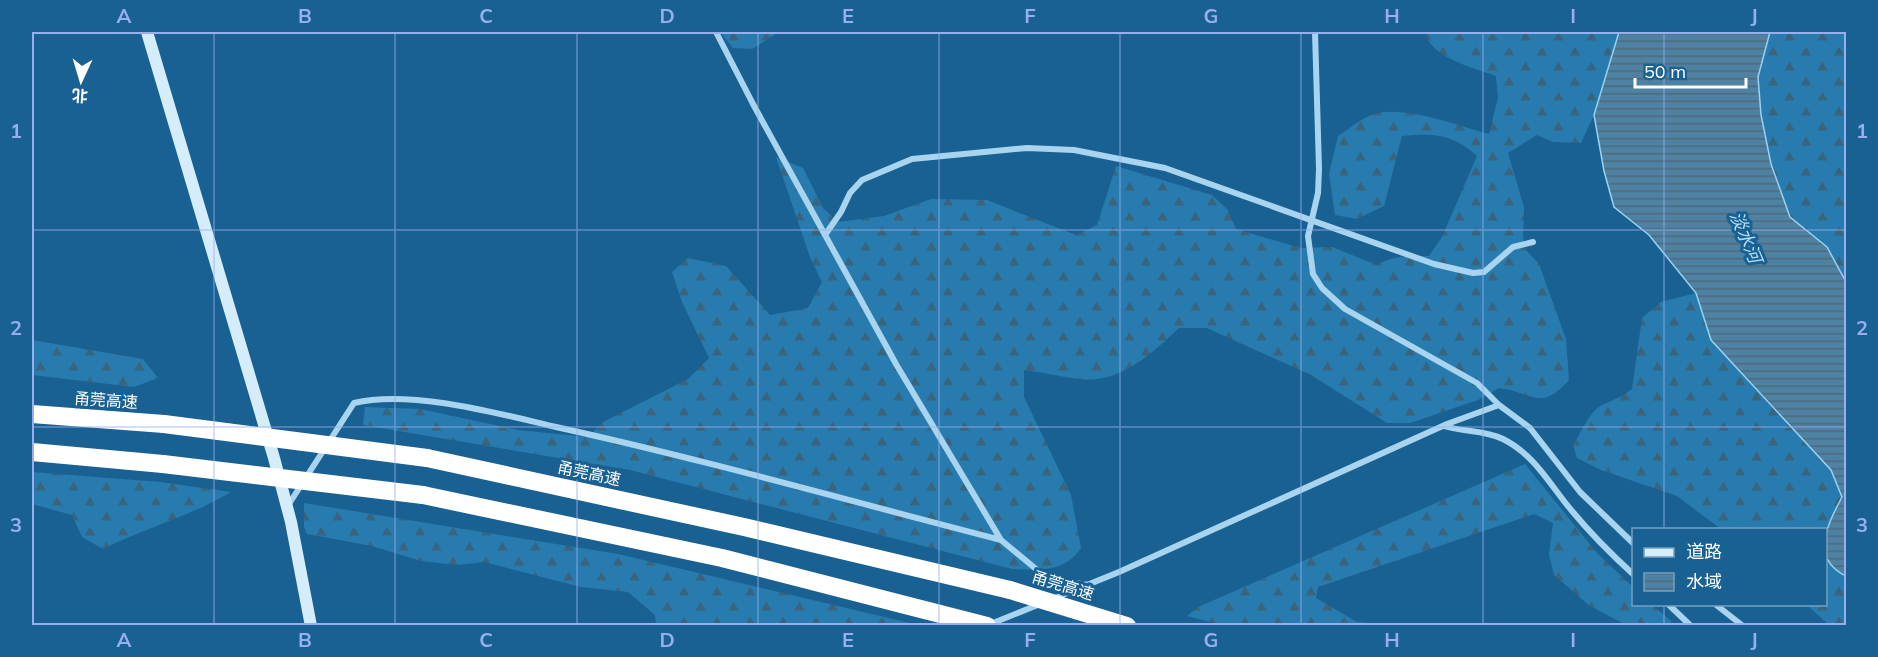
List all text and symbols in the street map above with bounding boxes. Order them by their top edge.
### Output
text: A [117,3,132,28]
text: B [298,3,312,28]
text: C [479,3,493,28]
text: D [659,3,675,28]
text: E [842,3,854,28]
text: F [1024,3,1036,28]
text: G [1204,3,1218,28]
text: H [1384,3,1400,28]
text: I [1570,3,1576,28]
text: J [1750,3,1758,28]
north arrow [51,51,111,111]
scale bar [1635,51,1746,89]
text: 50 m [1644,60,1686,83]
text: 北 [71,85,89,106]
text: 1 [10,118,22,143]
text: 1 [1856,118,1868,143]
water label: 淡水河 [1725,208,1768,269]
text: 2 [10,315,22,340]
text: 2 [1856,315,1868,340]
street label: 甬莞高速 [73,388,139,412]
street label: 甬莞高速 [556,457,622,489]
text: 3 [10,512,22,537]
text: 3 [1856,512,1868,537]
legend [1632,528,1827,606]
text: 道路 [1686,540,1722,563]
street label: 甬莞高速 [1029,566,1097,604]
text: 水域 [1686,570,1722,593]
text: A [117,627,132,652]
text: B [298,627,312,652]
text: C [479,627,493,652]
text: D [659,627,675,652]
text: E [842,627,854,652]
text: F [1024,627,1036,652]
text: G [1204,627,1218,652]
text: H [1384,627,1400,652]
text: I [1570,627,1576,652]
text: J [1750,627,1758,652]

